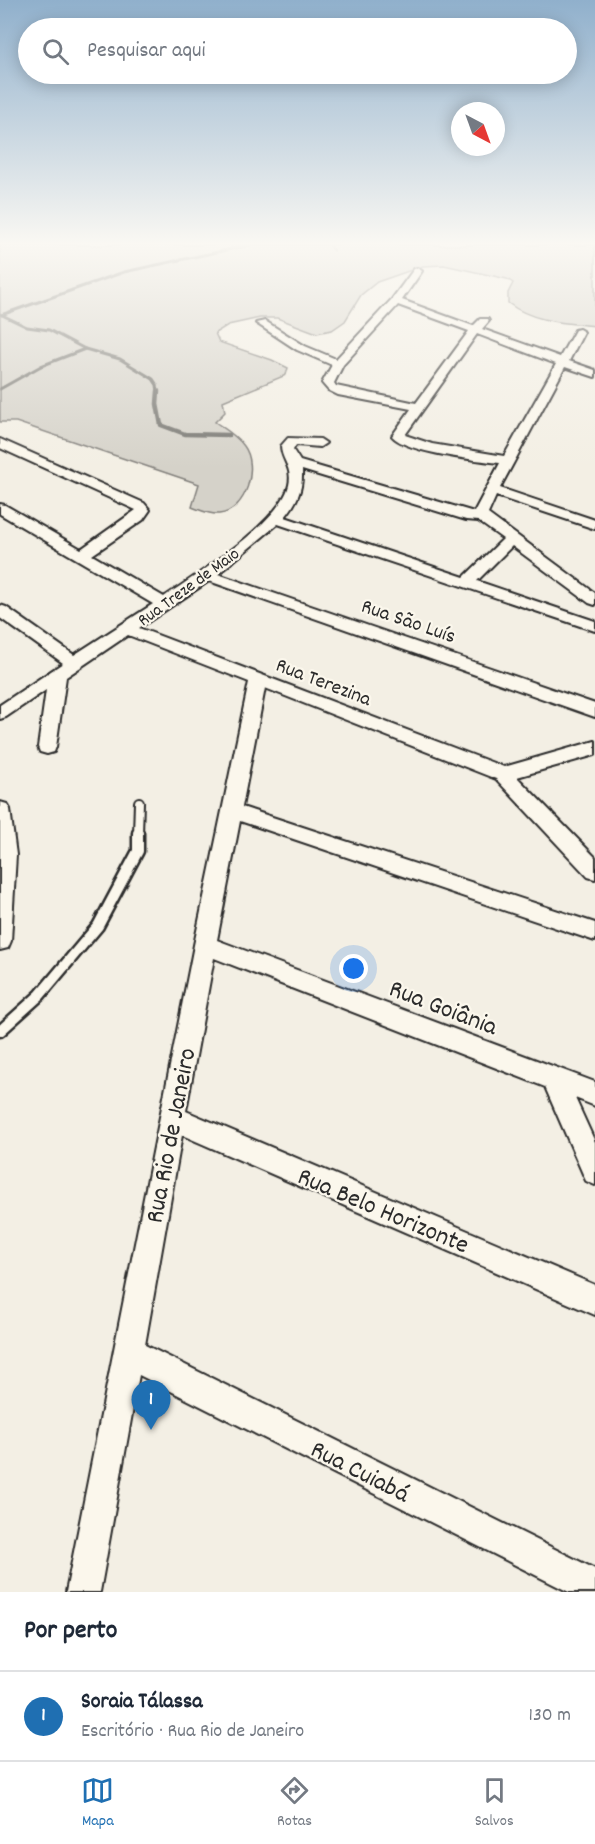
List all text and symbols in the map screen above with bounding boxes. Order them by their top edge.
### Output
search box [18,18,577,84]
icon: search [39,35,72,68]
text: Pesquisar aqui [87,36,206,67]
north arrow [451,102,505,156]
street label: Rua Treze de Maio [133,542,246,634]
street label: Rua São Luís [357,593,459,653]
street label: Rua Terezina [271,652,376,716]
your location [339,954,368,983]
street label: Rua Goiânia [383,972,503,1047]
street label: Rua Rio de Janeiro [137,1045,208,1226]
street label: Rua Belo Horizonte [291,1159,474,1265]
pin: 1 [132,1380,170,1430]
street label: Rua Cuiabá [303,1432,416,1514]
text: Por perto [24,1613,117,1650]
text: Soraia Tálassa [81,1687,203,1718]
text: 1 [41,1702,46,1730]
text: 130 m [529,1702,571,1730]
text: Escritório · Rua Rio de Janeiro [81,1718,304,1746]
tab: Mapa [81,1774,114,1833]
tab: Rotas [277,1774,312,1833]
tab: Salvos [475,1774,514,1833]

